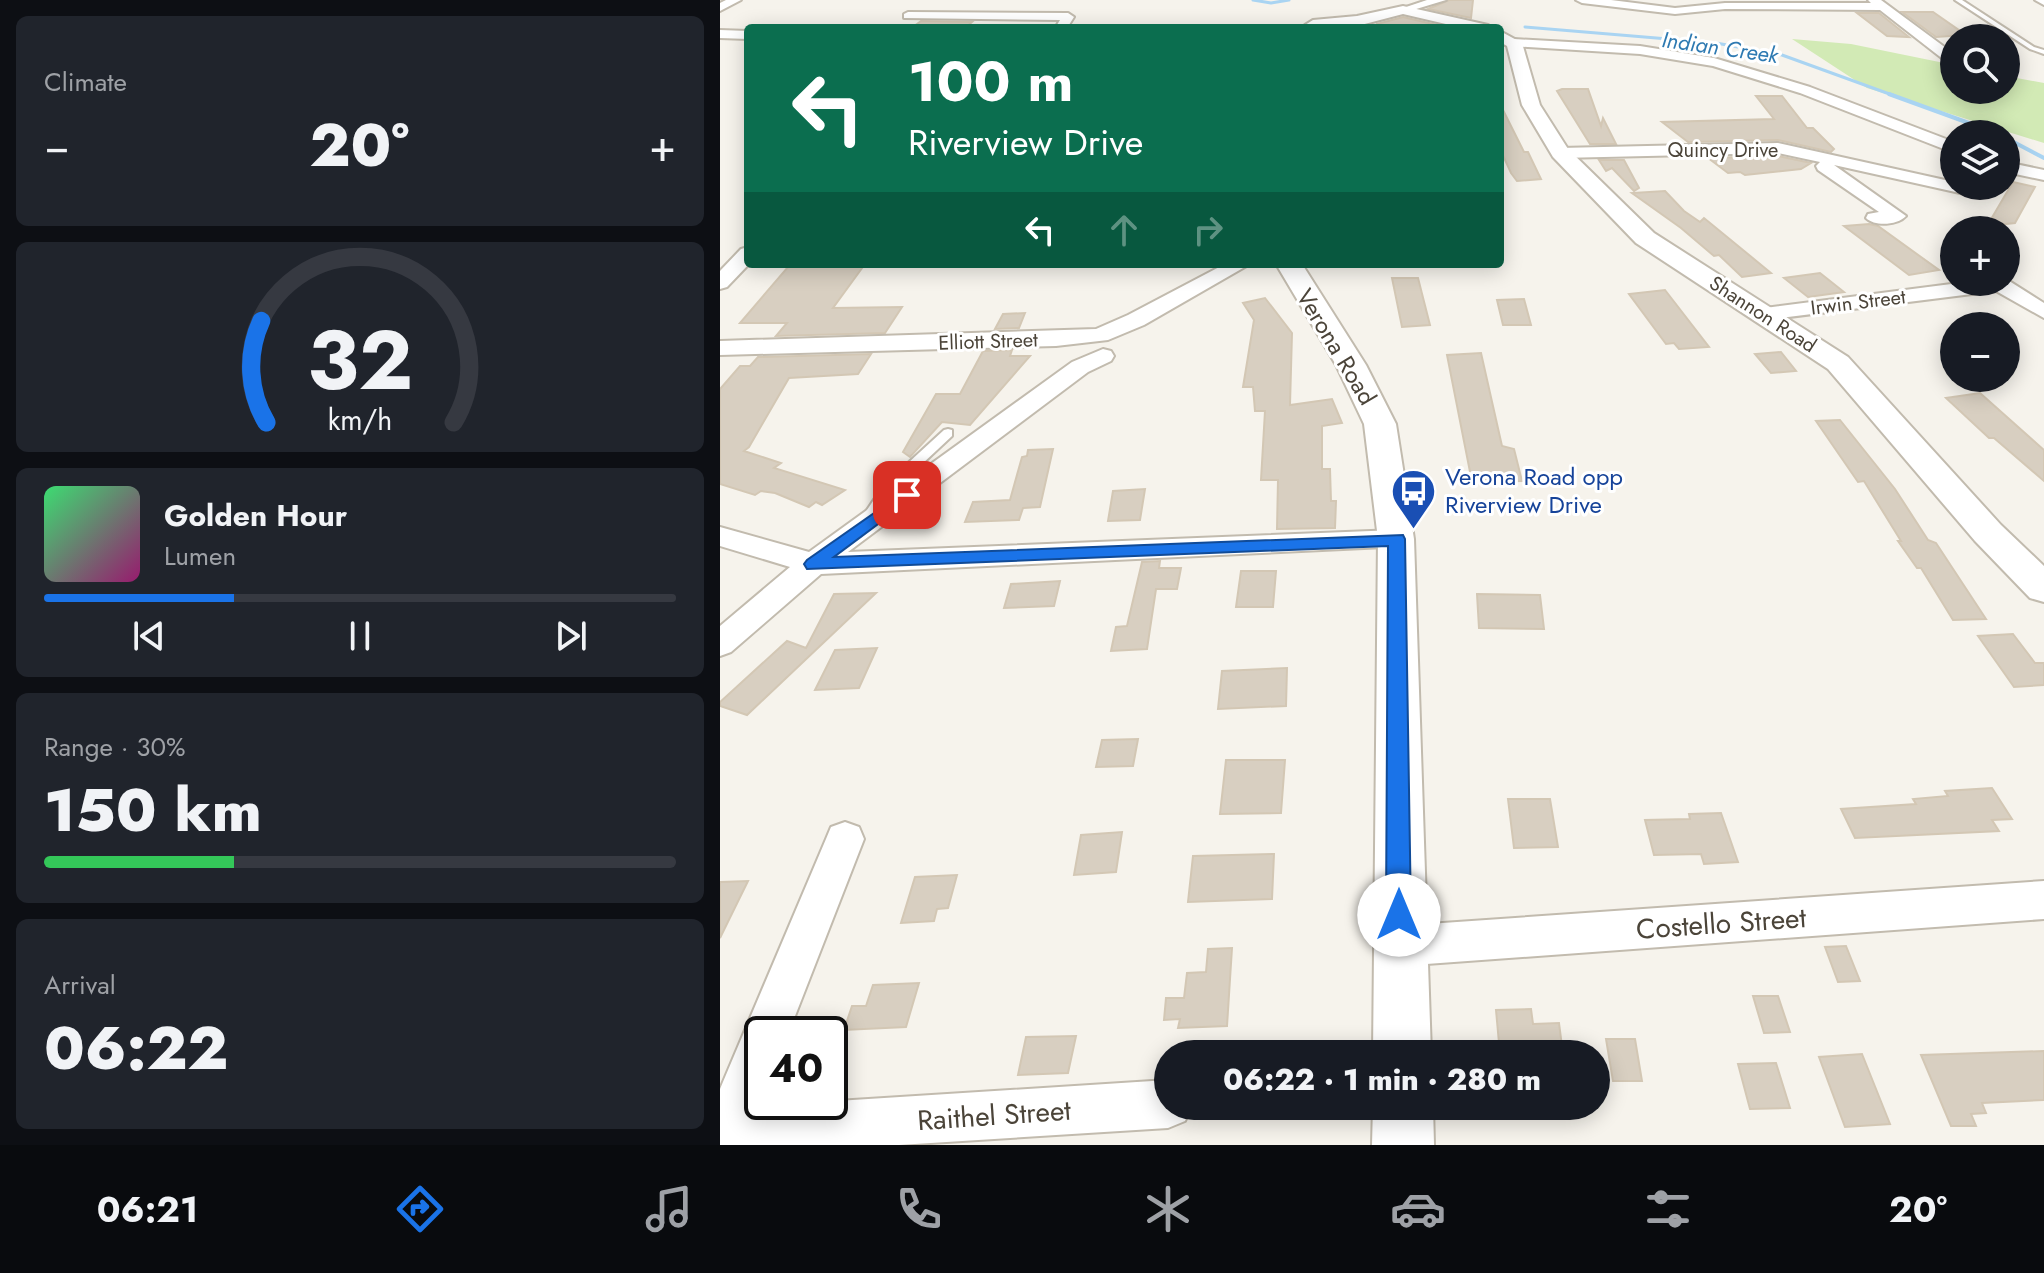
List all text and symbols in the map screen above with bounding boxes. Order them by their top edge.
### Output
water label: Indian Creek [1660,23,1782,71]
map controls [1940,24,2020,392]
button: search [1940,24,2020,104]
text: 100 m [908,41,1073,122]
icon: left [776,56,880,160]
text: Climate [44,63,127,101]
text: 20° [310,102,409,189]
text: − [44,114,70,178]
text: + [649,114,676,178]
text: Riverview Drive [908,116,1143,168]
button: layers [1940,120,2020,200]
street label: Quincy Drive [1668,136,1778,165]
icon: left [1018,208,1062,252]
icon: ahead [1102,208,1146,252]
icon: right [1186,208,1230,252]
button: + [1940,216,2020,296]
street label: Shannon Road [1703,269,1822,360]
street label: Verona Road [1288,282,1385,412]
street label: Irwin Street [1809,282,1907,323]
text: 32 [307,299,413,419]
button: − [1940,312,2020,392]
street label: Elliott Street [938,325,1039,358]
text: km/h [328,399,392,441]
place label: Verona Road opp Riverview Drive [1445,459,1623,522]
pin [873,461,941,529]
bus stop icon: Verona Road opp Riverview Drive [1390,467,1438,530]
icon: arrive [885,473,929,517]
text: Golden Hour [164,494,347,537]
text: Lumen [164,537,236,575]
icon: previous [127,614,171,658]
icon: pause [338,614,382,658]
icon: next [549,614,593,658]
text: Range · 30% [44,728,186,766]
text: 150 km [44,767,262,854]
position arrow [1357,873,1441,957]
street label: Costello Street [1635,897,1808,950]
text: Arrival [44,966,116,1004]
text: 06:22 [44,1005,228,1092]
speed limit sign: 40 [744,1016,848,1120]
text: 06:22 · 1 min · 280 m [1223,1058,1541,1101]
street label: Raithel Street [916,1090,1073,1141]
icon: directions [392,1181,448,1237]
icon: music [641,1181,697,1237]
icon: phone [891,1181,947,1237]
icon: climate [1140,1181,1196,1237]
icon: car [1390,1181,1446,1237]
icon: filters [1640,1181,1696,1237]
text: 06:21 [97,1183,198,1235]
text: 20° [1889,1183,1947,1235]

